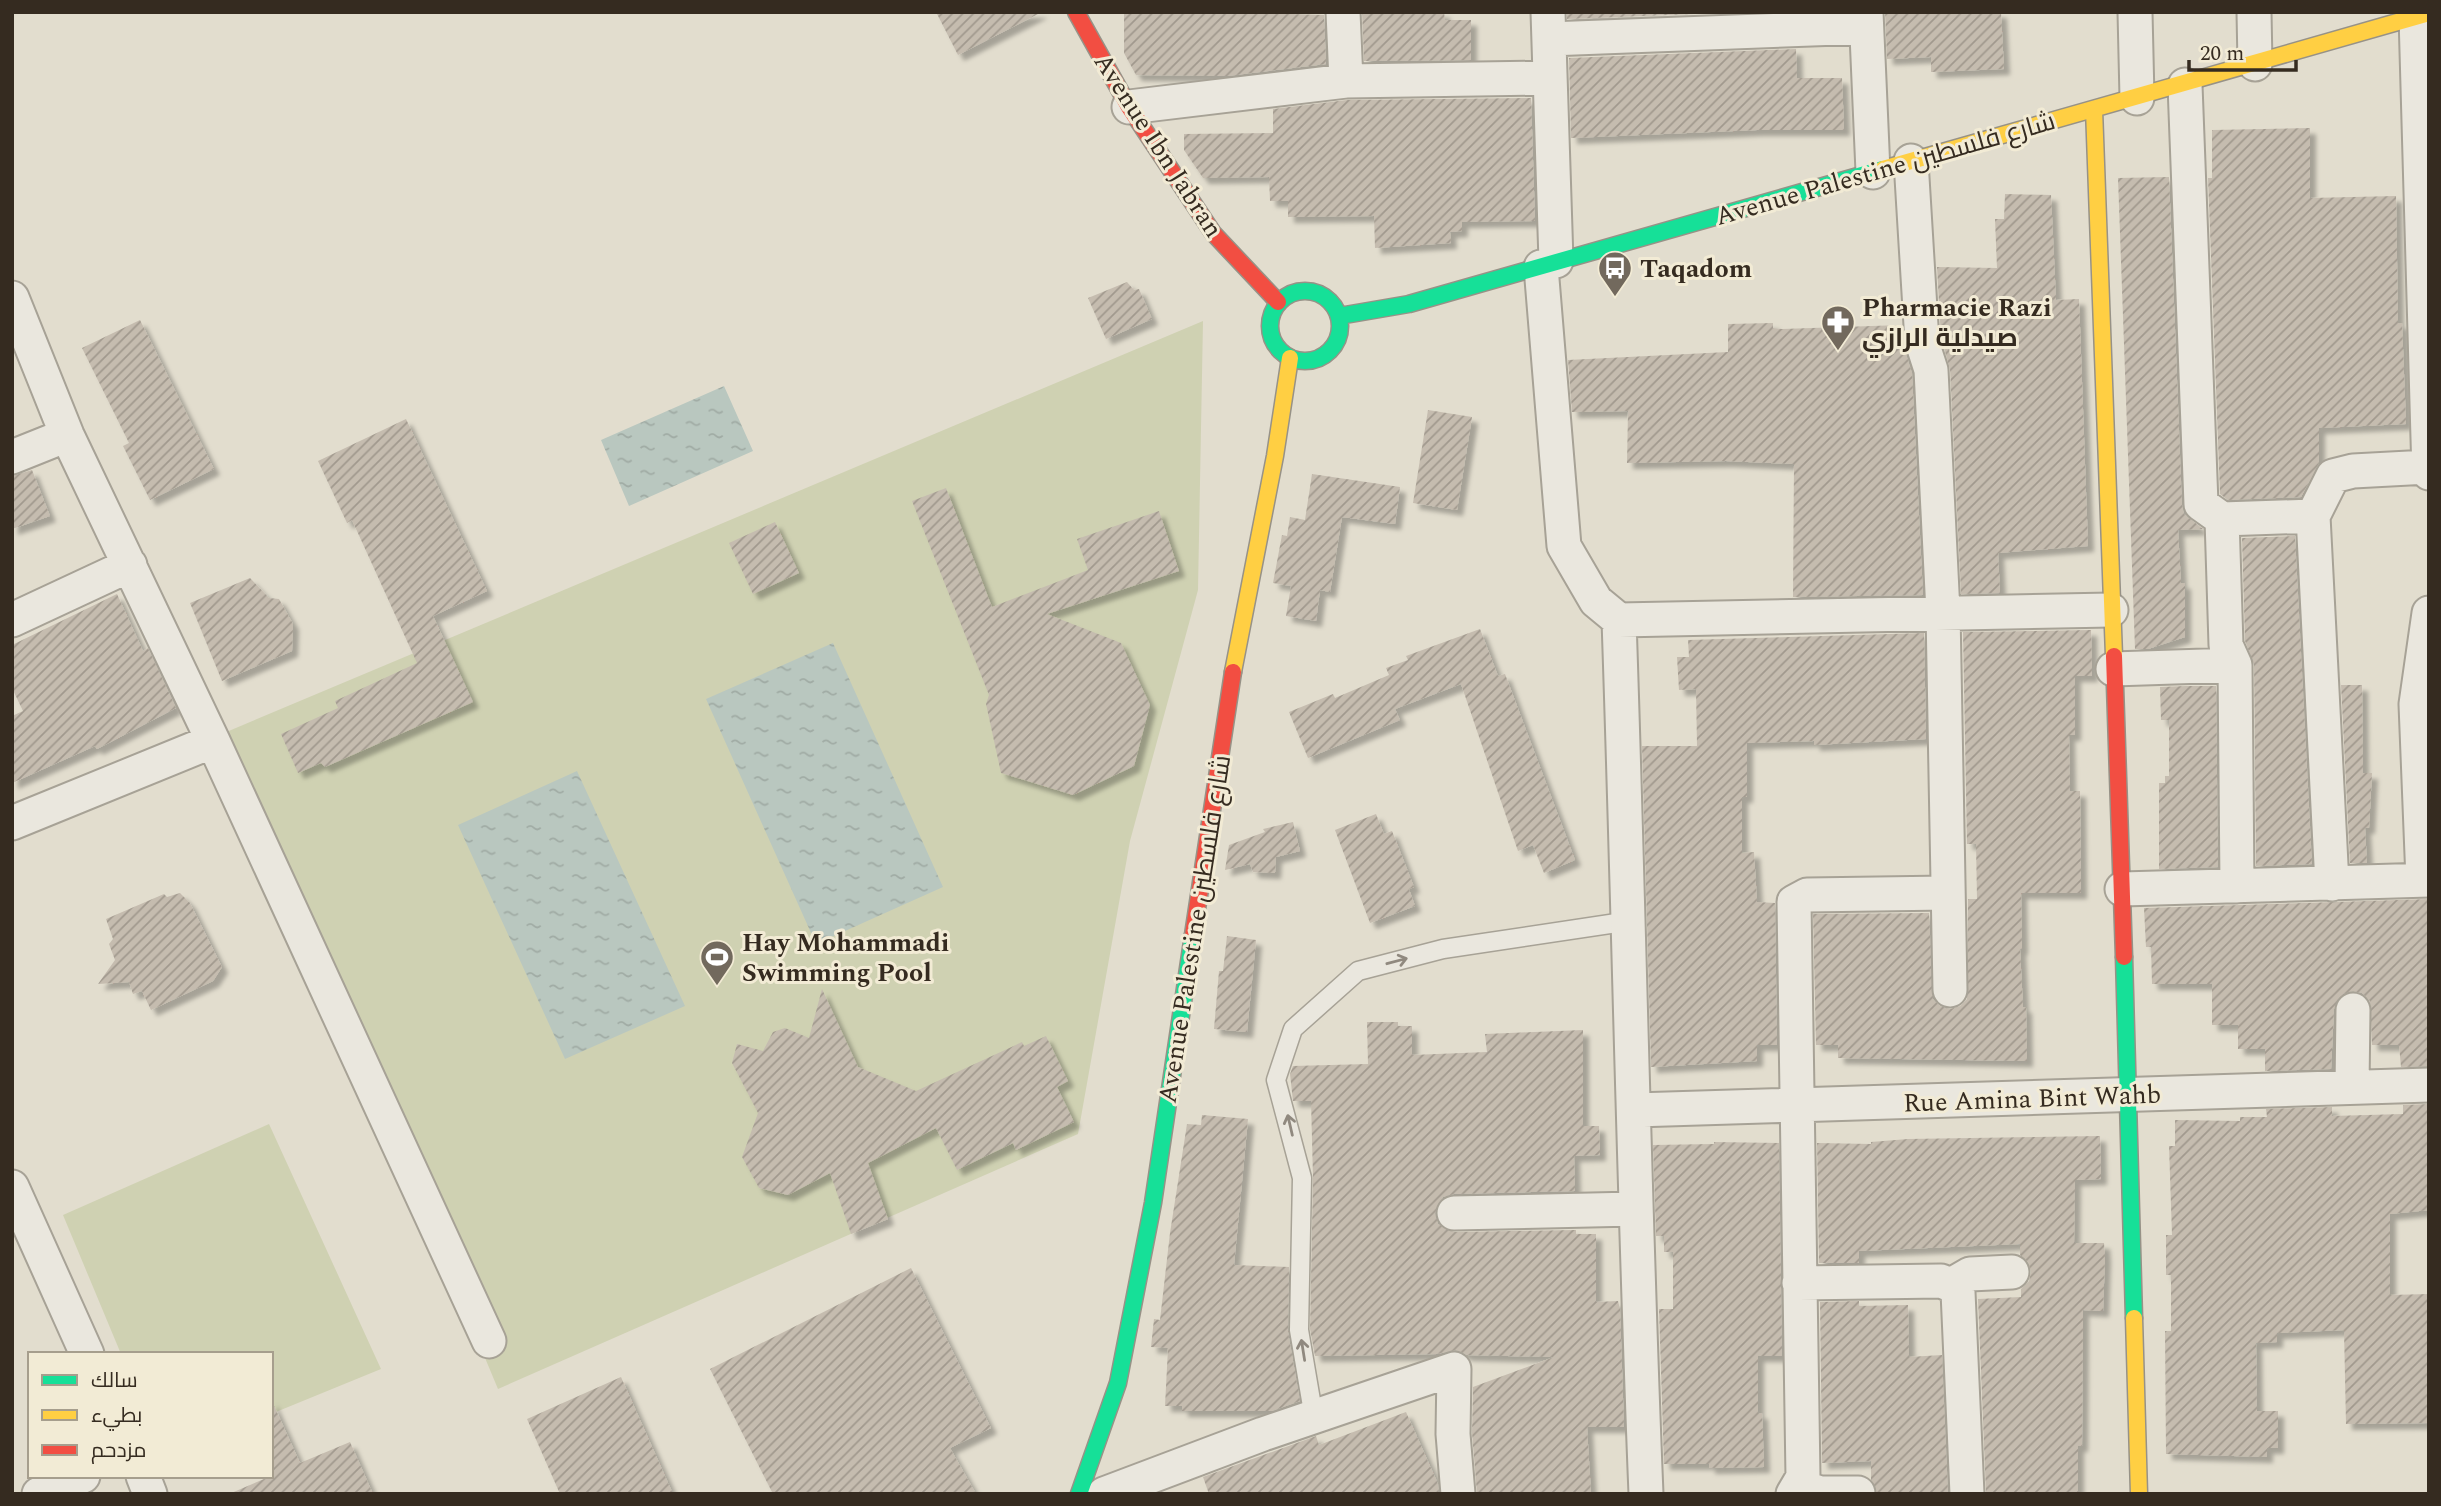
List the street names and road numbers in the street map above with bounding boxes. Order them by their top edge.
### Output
street label: Avenue Ibn Jabran [1083,45,1233,246]
street label: Avenue Palestine شارع فلسطين [1711,101,2060,237]
street label: Avenue Palestine شارع فلسطين [1148,752,1242,1106]
street label: Rue Amina Bint Wahb [1902,1075,2162,1123]

